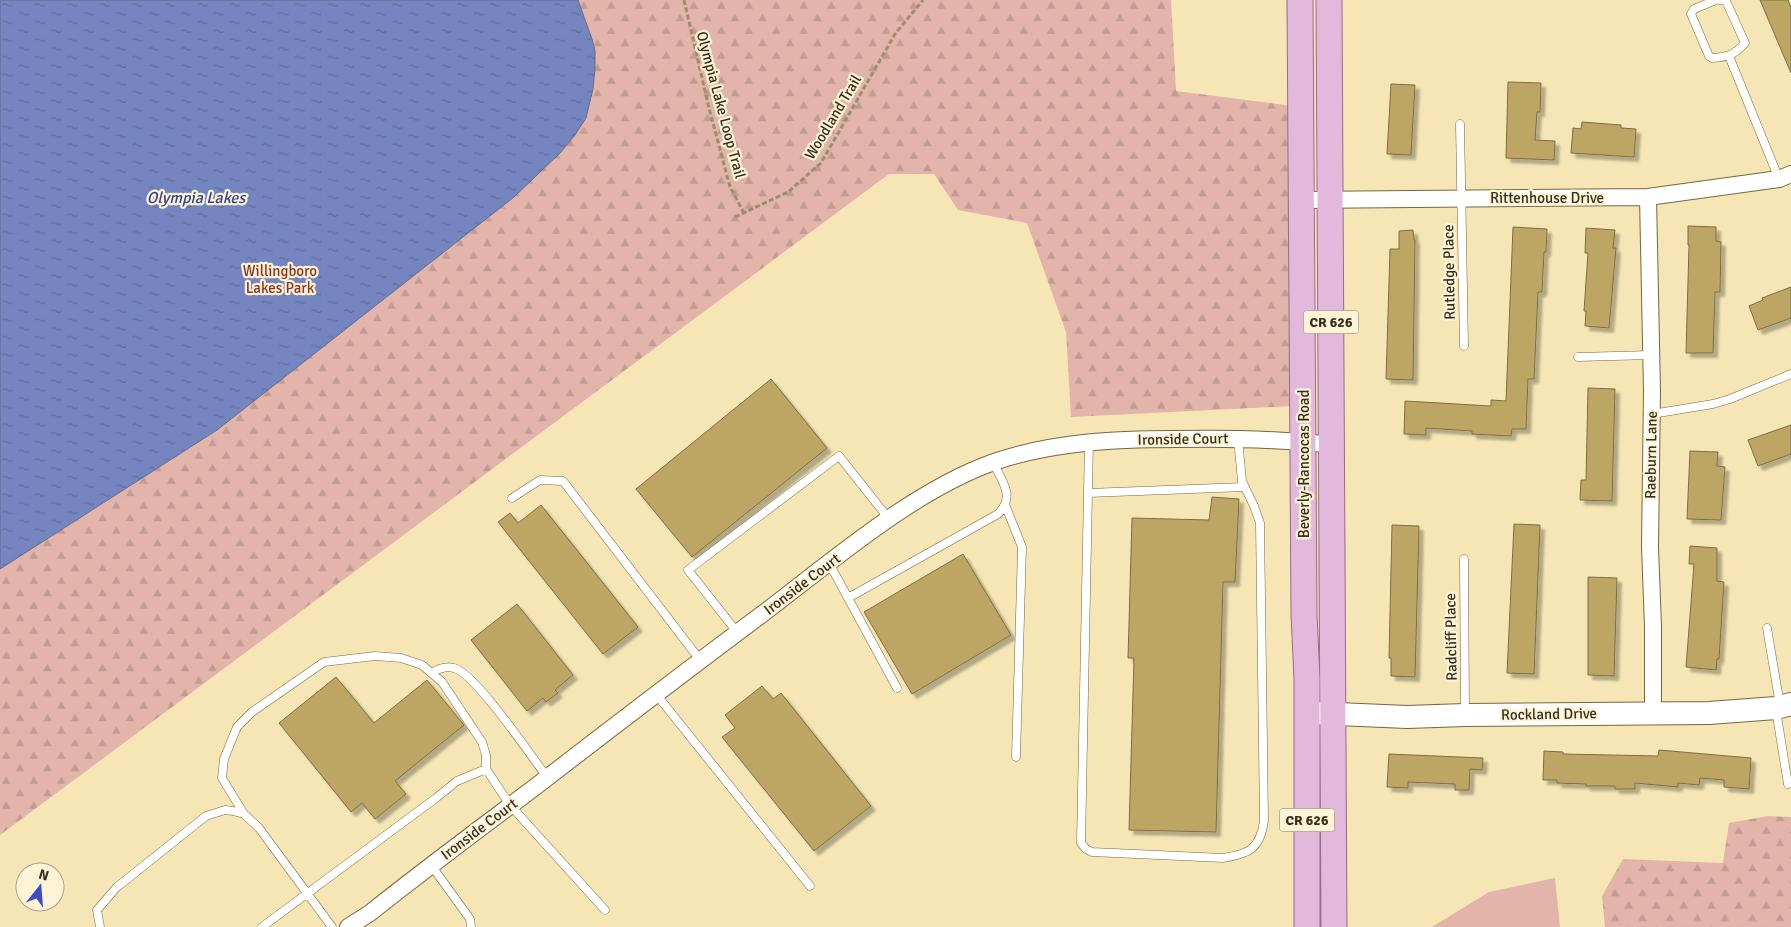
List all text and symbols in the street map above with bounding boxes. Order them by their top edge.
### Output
street label: Olympia Lake Loop Trail [693,29,749,181]
street label: Woodland Trail [801,72,865,162]
water label: Olympia Lakes [147,188,247,208]
street label: Rittenhouse Drive [1490,189,1604,207]
street label: Rutledge Place [1439,224,1459,320]
park label: Willingboro Lakes Park [243,262,317,297]
road number: CR 626 [1304,311,1358,334]
street label: Beverly-Rancocas Road [1295,390,1313,538]
street label: Raeburn Lane [1641,411,1661,499]
street label: Ironside Court [1137,429,1229,449]
street label: Ironside Court [760,549,844,619]
street label: Radcliff Place [1441,593,1461,681]
street label: Rockland Drive [1501,704,1597,724]
street label: Ironside Court [437,794,521,864]
road number: CR 626 [1280,808,1334,832]
north arrow [15,862,65,912]
text: N [37,865,51,885]

